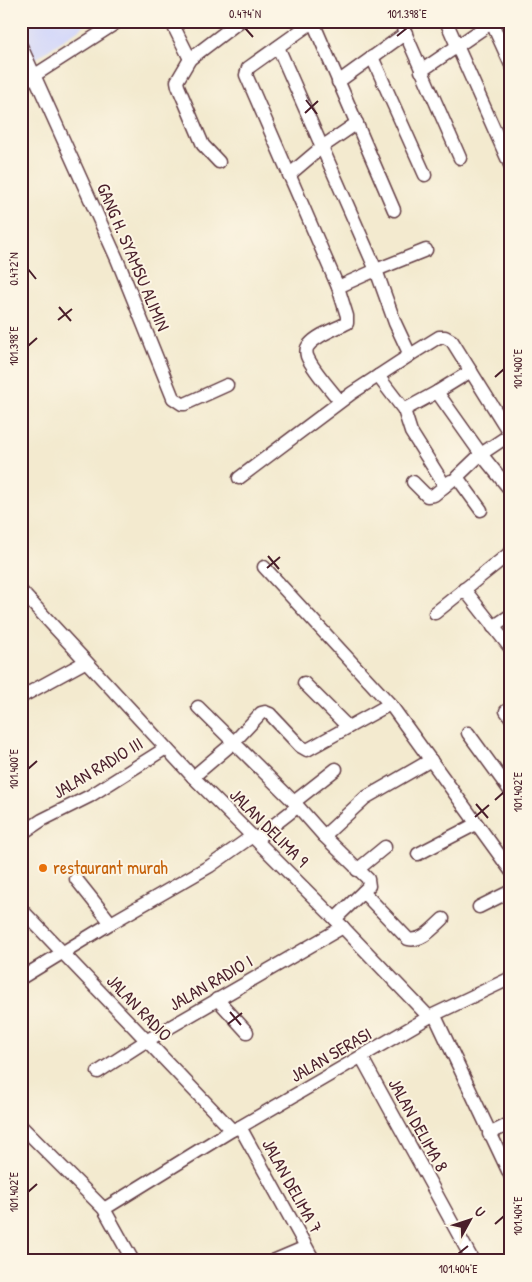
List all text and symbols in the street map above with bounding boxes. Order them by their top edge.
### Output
text: 0.474°N [229,5,261,22]
text: 101.398°E [387,5,428,22]
street label: GANG H. SYAMSU ALIMIN [91,179,176,335]
text: 0.472°N [5,252,22,286]
text: 101.398°E [5,325,22,366]
text: 101.400°E [509,348,526,389]
street label: JALAN RADIO III [48,731,148,804]
text: 101.400°E [5,748,22,789]
text: 101.402°E [509,771,526,812]
street label: JALAN DELIMA 9 [224,783,315,873]
place label: restaurant murah [53,855,168,880]
marker: restaurant murah [37,862,49,874]
street label: JALAN RADIO I [164,949,257,1017]
street label: JALAN RADIO [101,969,178,1047]
street label: JALAN SERASI [285,1021,376,1088]
street label: JALAN DELIMA 8 [382,1073,455,1176]
street label: JALAN DELIMA 7 [256,1134,329,1238]
text: 101.402°E [5,1171,22,1212]
north arrow [444,1194,494,1244]
text: 101.404°E [509,1196,526,1236]
text: U [471,1202,490,1221]
text: 101.404°E [438,1260,478,1277]

